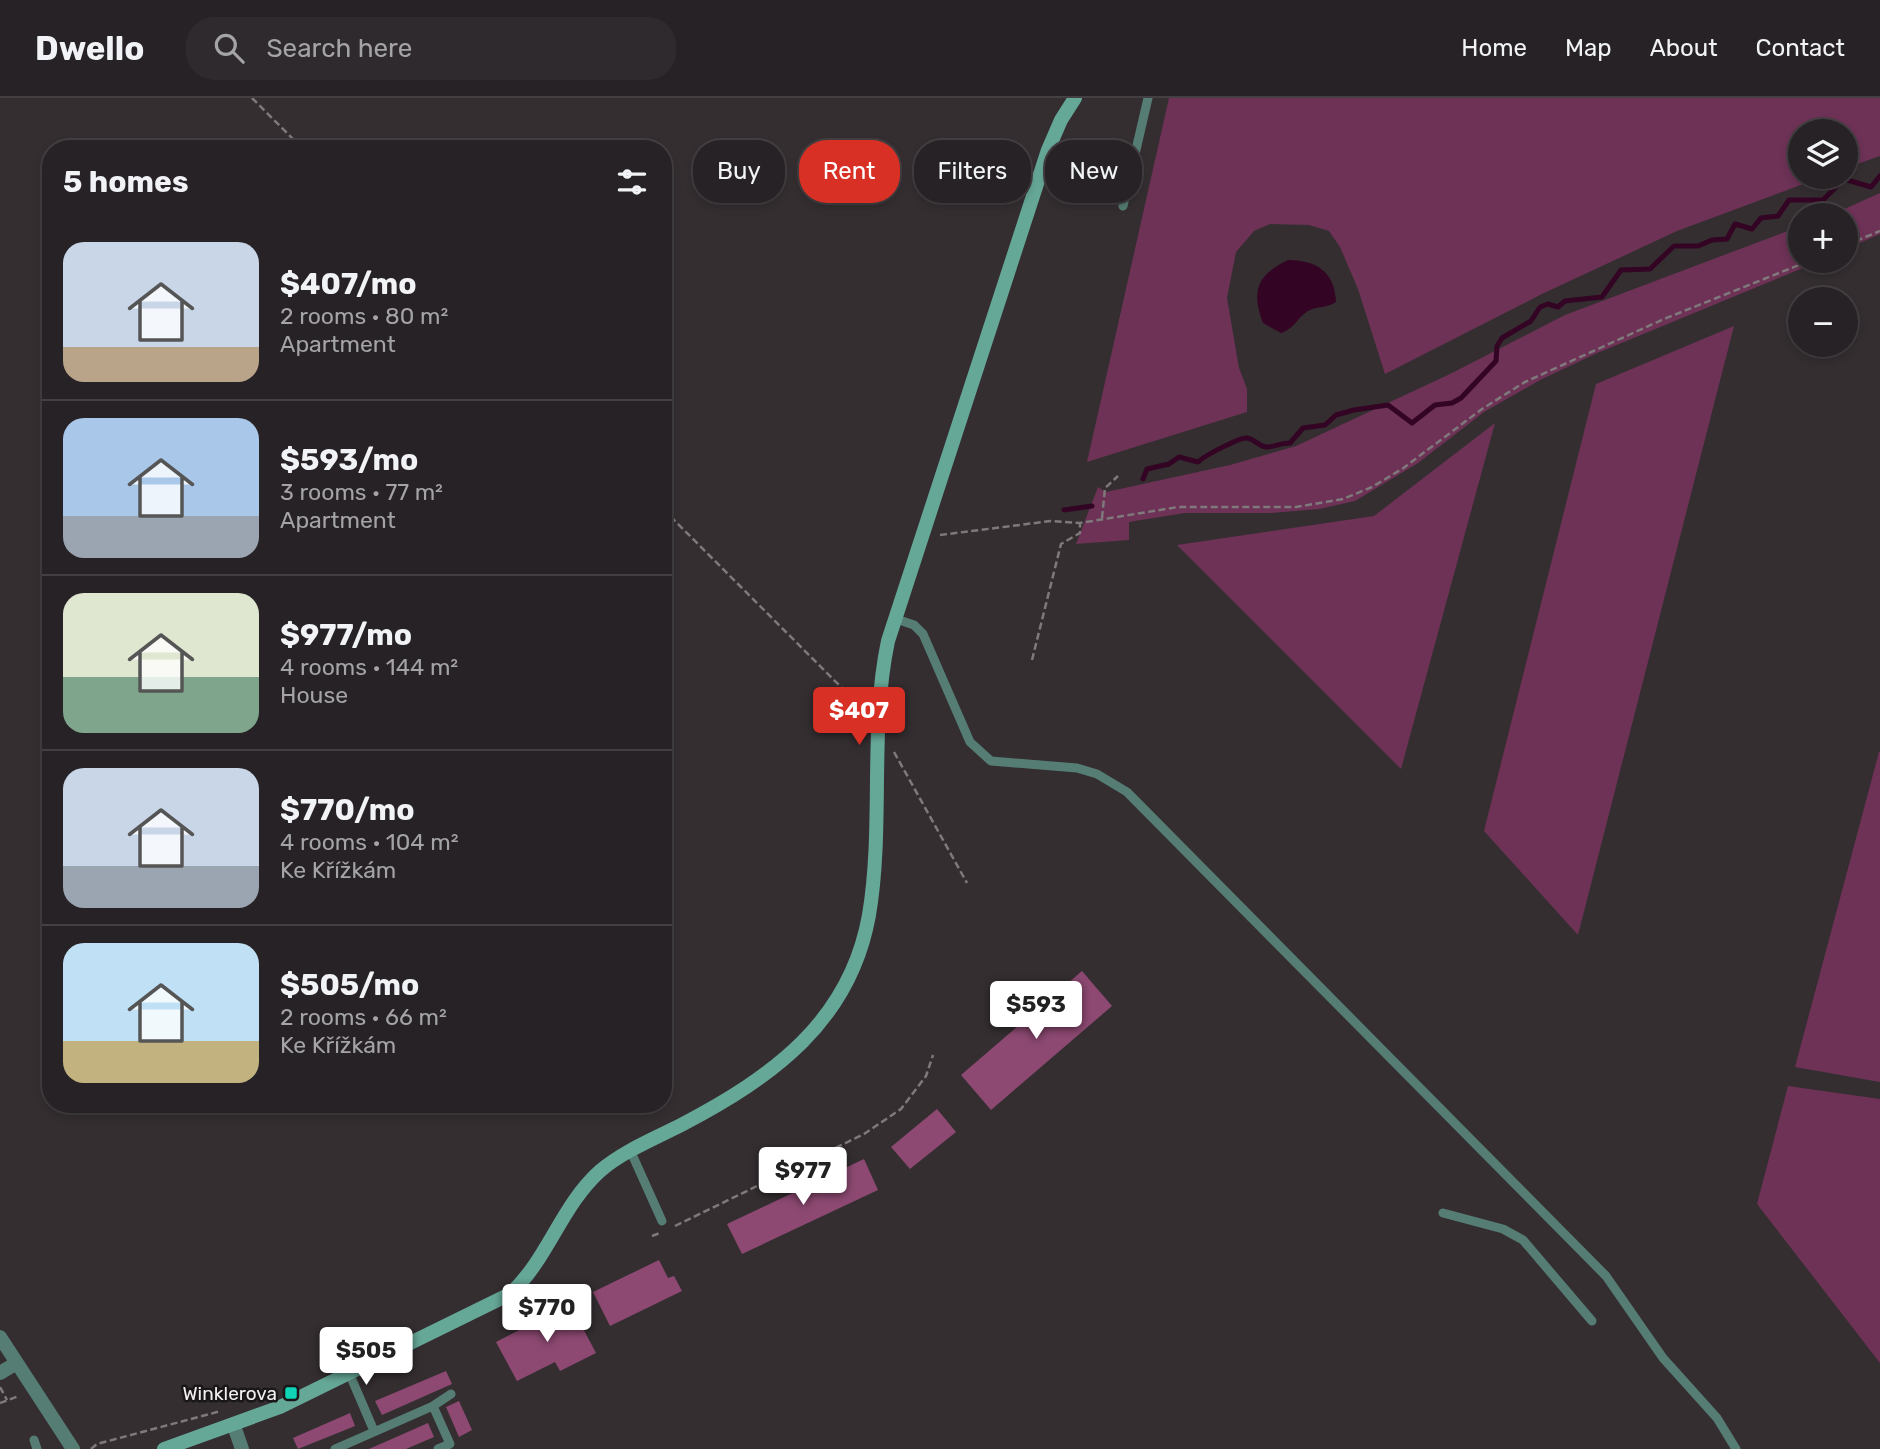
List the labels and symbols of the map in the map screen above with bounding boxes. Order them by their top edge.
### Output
pin: $407 [818,688,900,747]
pin: $593 [995,982,1077,1041]
pin: $977 [762,1148,844,1207]
pin: $770 [506,1284,588,1344]
pin: $505 [325,1328,407,1387]
place label: Winklerova [182,1382,277,1405]
marker: Winklerova [283,1385,299,1401]

